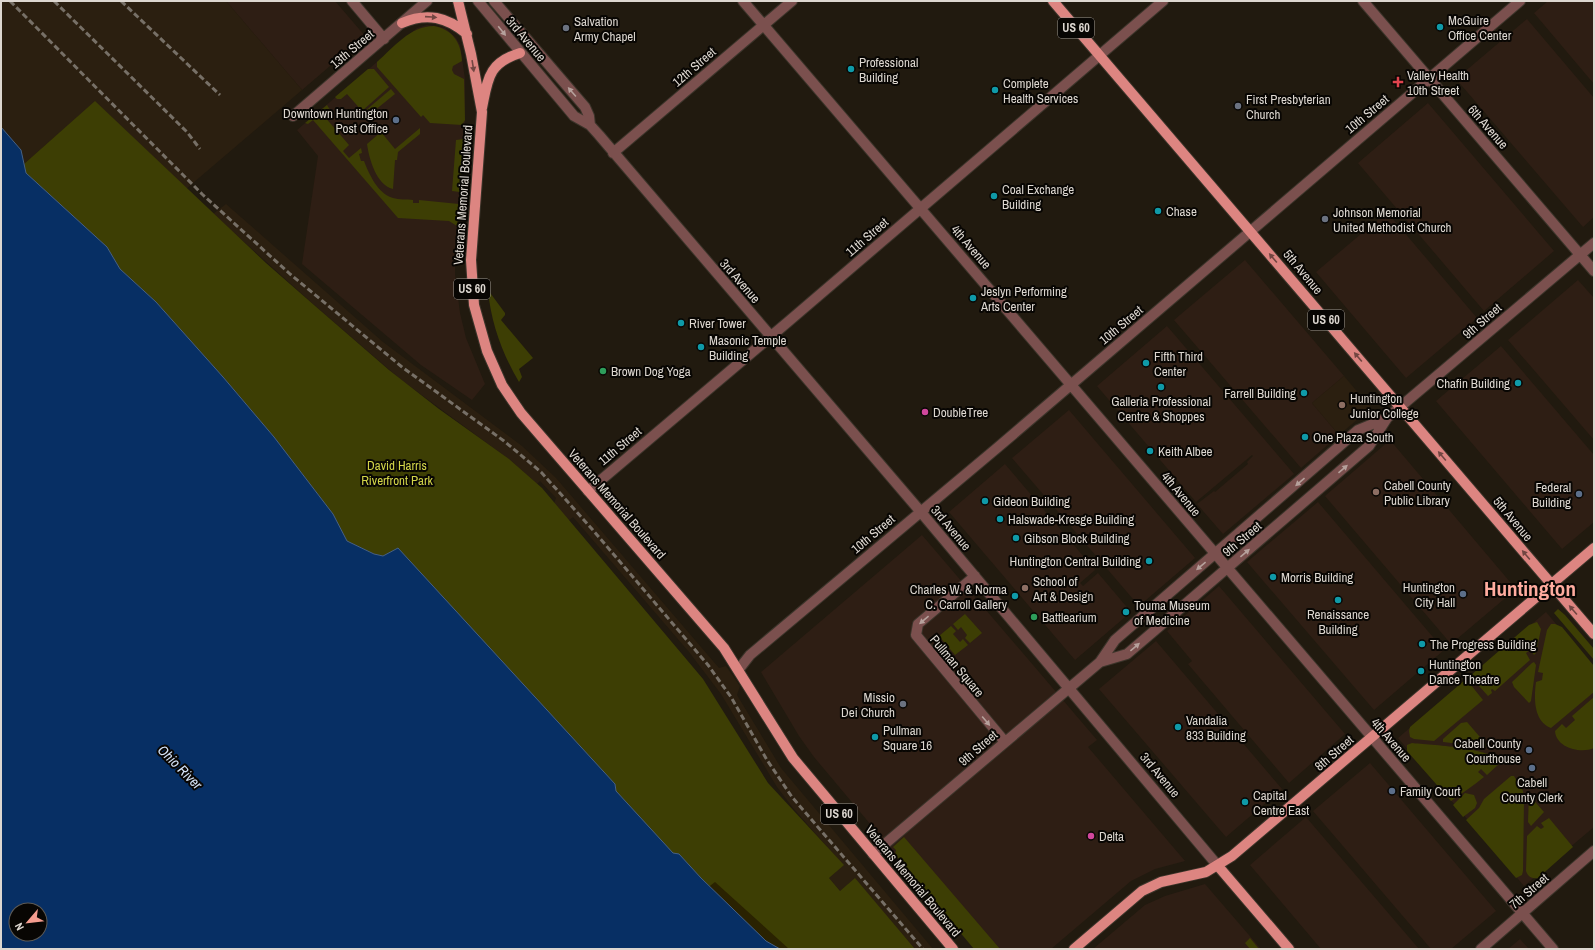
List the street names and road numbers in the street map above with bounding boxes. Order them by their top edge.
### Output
street label: 3rd Avenue [502,13,550,65]
road number: US 60 [1058,18,1094,38]
street label: 13th Street [327,26,377,72]
street label: 12th Street [669,43,719,91]
street label: 10th Street [1342,91,1392,137]
street label: 6th Avenue [1464,101,1512,153]
street label: Veterans Memorial Boulevard [450,124,476,266]
street label: 11th Street [842,214,892,260]
street label: 4th Avenue [947,221,995,273]
street label: 5th Avenue [1279,246,1327,298]
street label: 3rd Avenue [716,255,764,307]
road number: US 60 [454,279,490,299]
street label: 9th Street [1459,299,1505,343]
street label: 10th Street [1096,302,1146,348]
road number: US 60 [1308,310,1344,330]
street label: 11th Street [595,423,645,469]
street label: Veterans Memorial Boulevard [565,445,670,563]
street label: 4th Avenue [1157,468,1205,520]
street label: 5th Avenue [1489,493,1537,545]
street label: 3rd Avenue [927,502,975,554]
street label: 10th Street [848,511,898,557]
street label: 9th Street [1219,518,1265,560]
street label: Pullman Square [926,631,988,701]
street label: 4th Avenue [1367,714,1415,766]
street label: 9th Street [955,726,1001,770]
street label: 8th Street [1311,731,1357,775]
street label: 3rd Avenue [1136,749,1184,801]
road number: US 60 [821,804,857,824]
street label: Veterans Memorial Boulevard [861,822,965,940]
street label: 7th Street [1506,869,1552,913]

